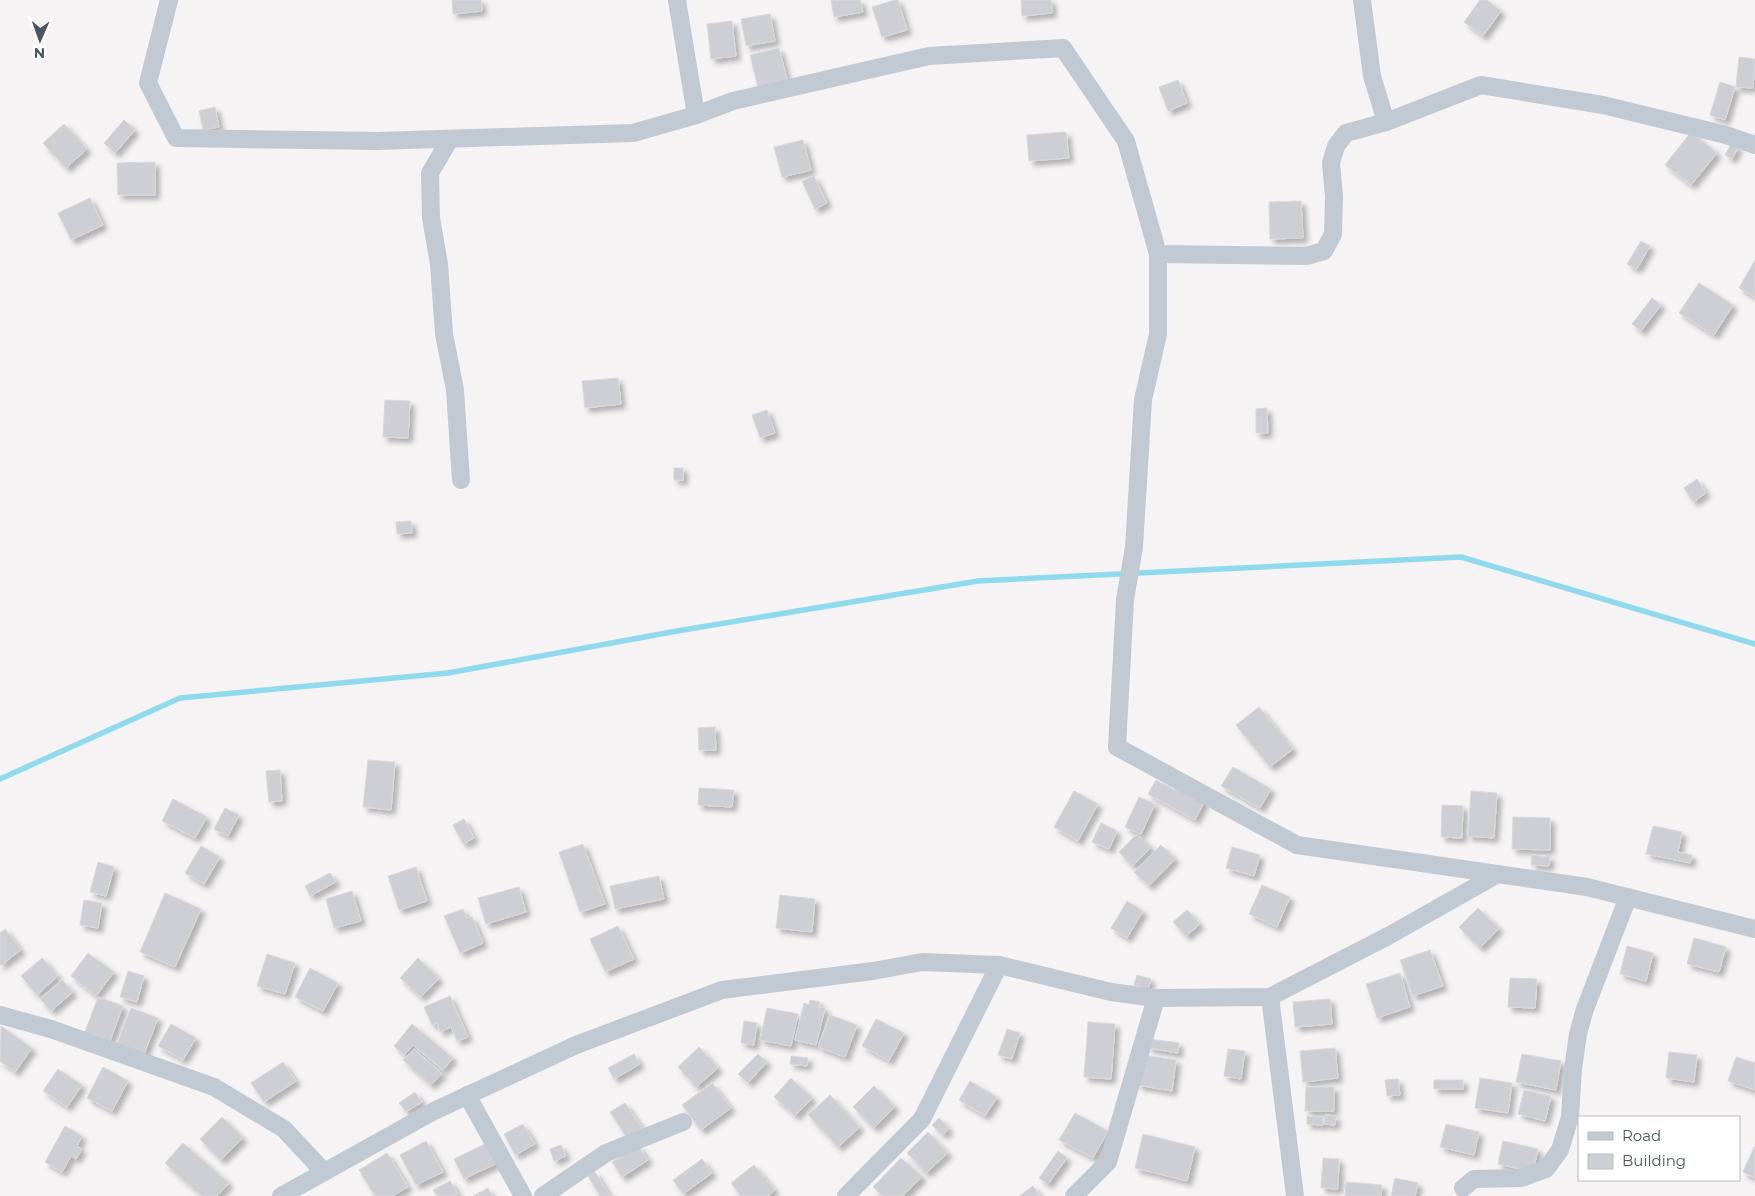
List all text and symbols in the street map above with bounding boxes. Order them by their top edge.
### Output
north arrow [15,15,65,65]
text: N [34,44,46,62]
legend [1578,1116,1740,1181]
text: Road [1622,1126,1661,1145]
text: Building [1622,1151,1686,1170]

